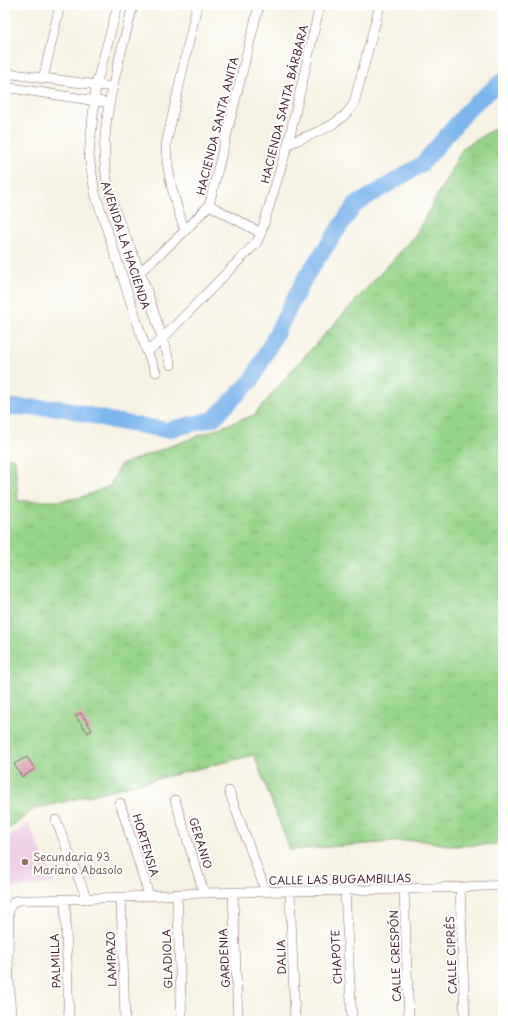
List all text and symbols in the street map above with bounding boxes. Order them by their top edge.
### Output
street label: HACIENDA SANTA BÁRBARA [256,23,312,185]
street label: HACIENDA SANTA ANITA [192,55,242,197]
street label: AVENIDA LA HACIENDA [97,179,155,311]
street label: HORTENSIA [128,811,164,879]
street label: GERANIO [185,815,217,871]
place label: Secundaria 93 Mariano Abasolo [33,848,123,878]
marker: Secundaria 93 Mariano Abasolo [20,857,30,867]
street label: CALLE LAS BUGAMBILIAS [268,869,412,889]
street label: CALLE CRESPÓN [385,910,405,1002]
street label: CALLE CIPRÉS [441,916,461,994]
street label: GARDENIA [214,927,234,988]
street label: GLADIOLA [157,929,177,989]
street label: CHAPOTE [326,929,346,985]
street label: LAMPAZO [102,931,120,987]
street label: PALMILLA [46,933,64,989]
street label: DALIA [272,939,290,975]

